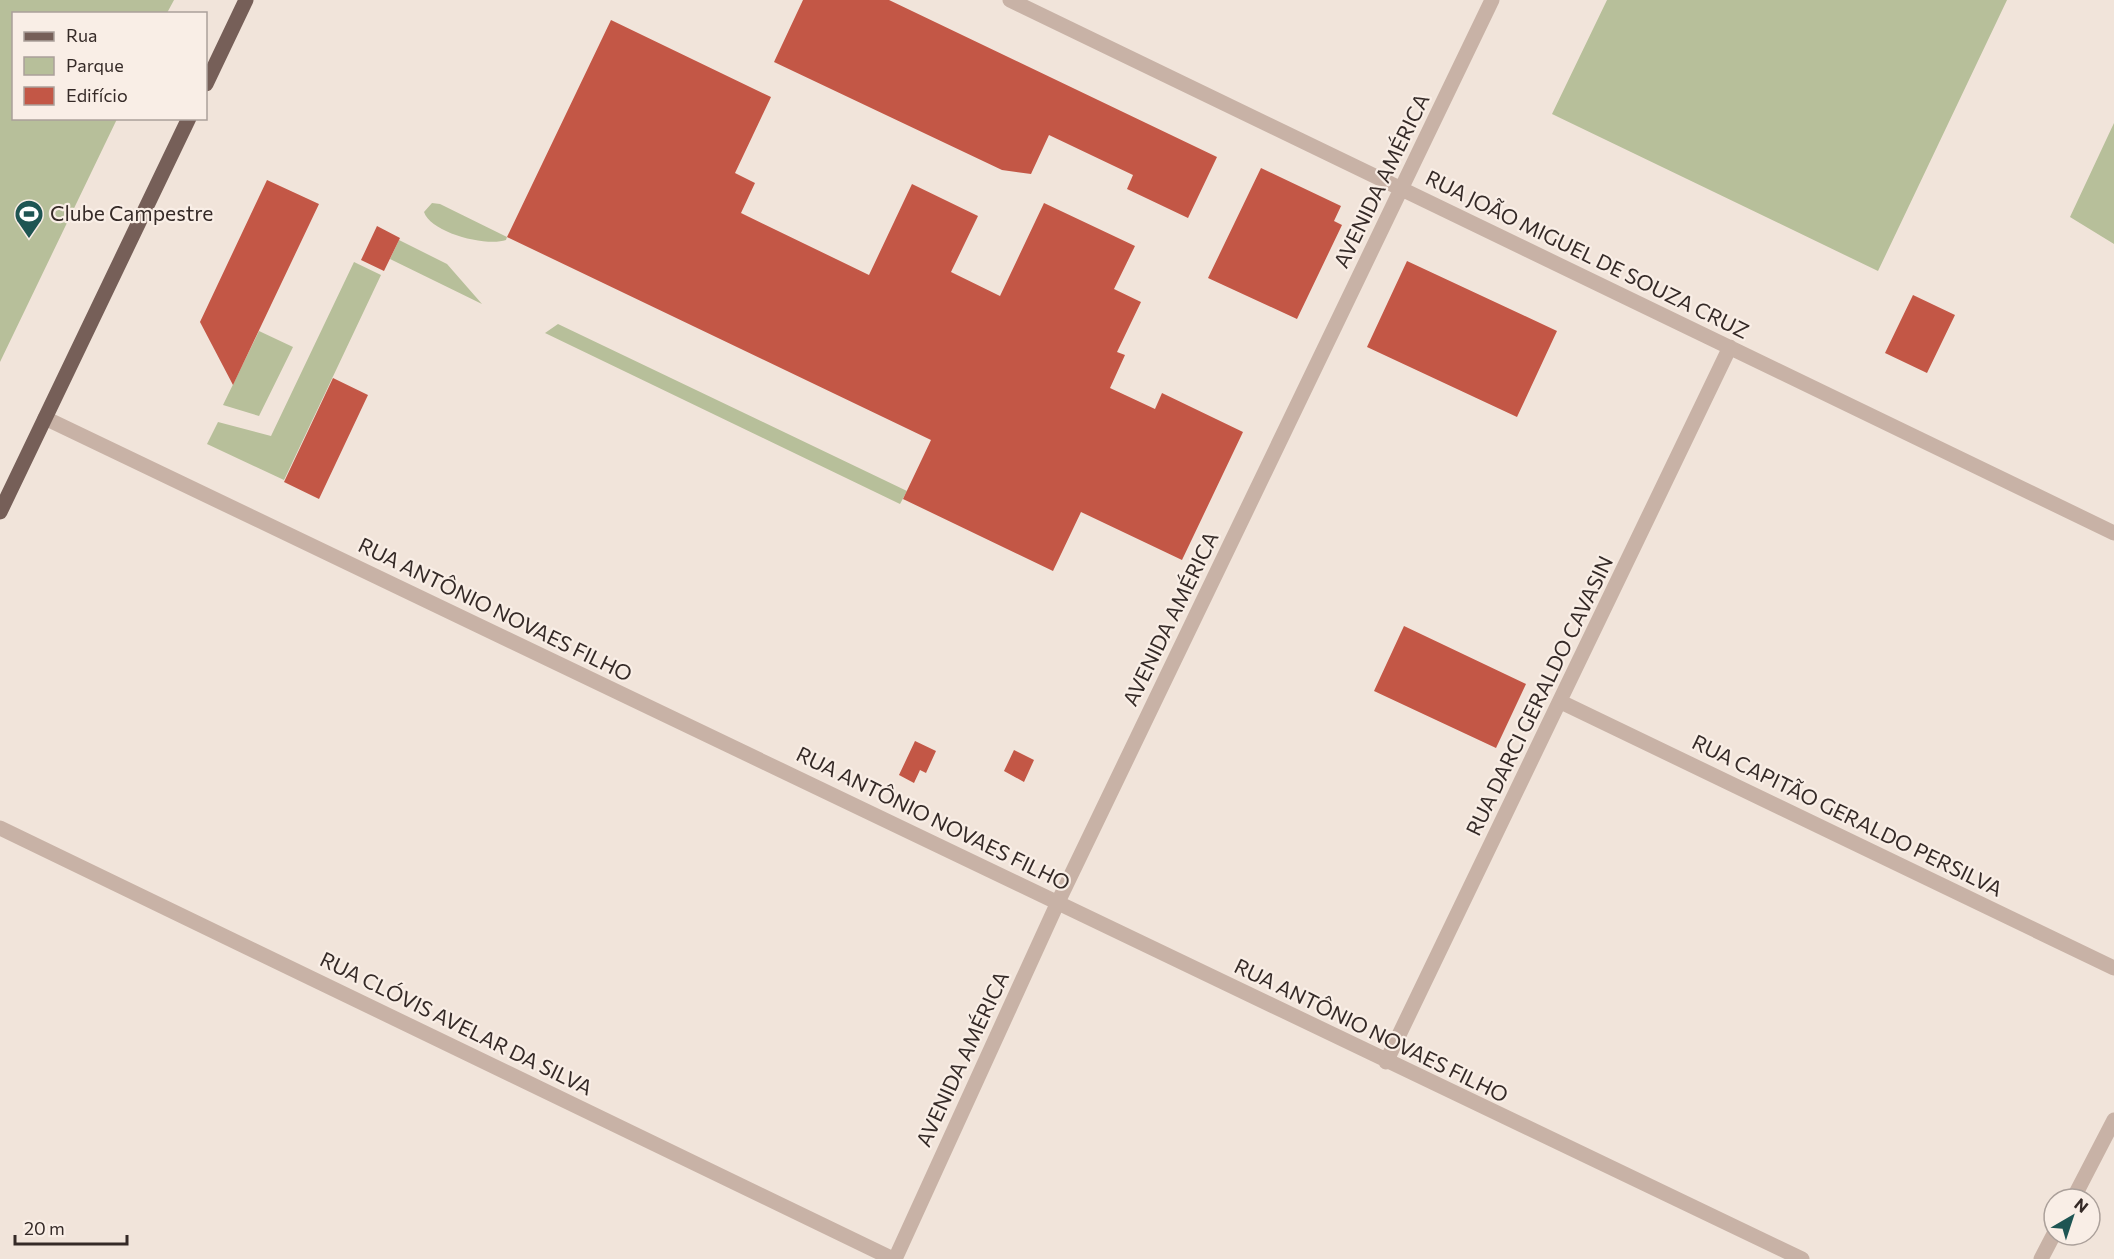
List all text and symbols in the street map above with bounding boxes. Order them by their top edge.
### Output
legend [12,12,207,120]
text: Rua [66,24,97,46]
text: Parque [66,54,124,76]
text: Edifício [66,84,128,106]
street label: AVENIDA AMÉRICA [1328,89,1434,272]
street label: RUA JOÃO MIGUEL DE SOUZA CRUZ [1422,164,1753,343]
sports icon: Clube Campestre [13,198,45,240]
place label: Clube Campestre [50,200,213,225]
street label: AVENIDA AMÉRICA [1117,527,1223,710]
street label: RUA ANTÔNIO NOVAES FILHO [355,531,637,686]
street label: RUA DARCI GERALDO CAVASIN [1460,551,1617,839]
street label: RUA CAPITÃO GERALDO PERSILVA [1688,728,2007,901]
street label: RUA ANTÔNIO NOVAES FILHO [793,740,1075,895]
street label: RUA CLÓVIS AVELAR DA SILVA [316,946,597,1100]
street label: RUA ANTÔNIO NOVAES FILHO [1231,952,1513,1107]
street label: AVENIDA AMÉRICA [910,967,1013,1150]
north arrow [2042,1187,2102,1247]
text: N [2071,1194,2092,1216]
scale bar [15,1208,128,1246]
text: 20 m [24,1217,65,1239]

